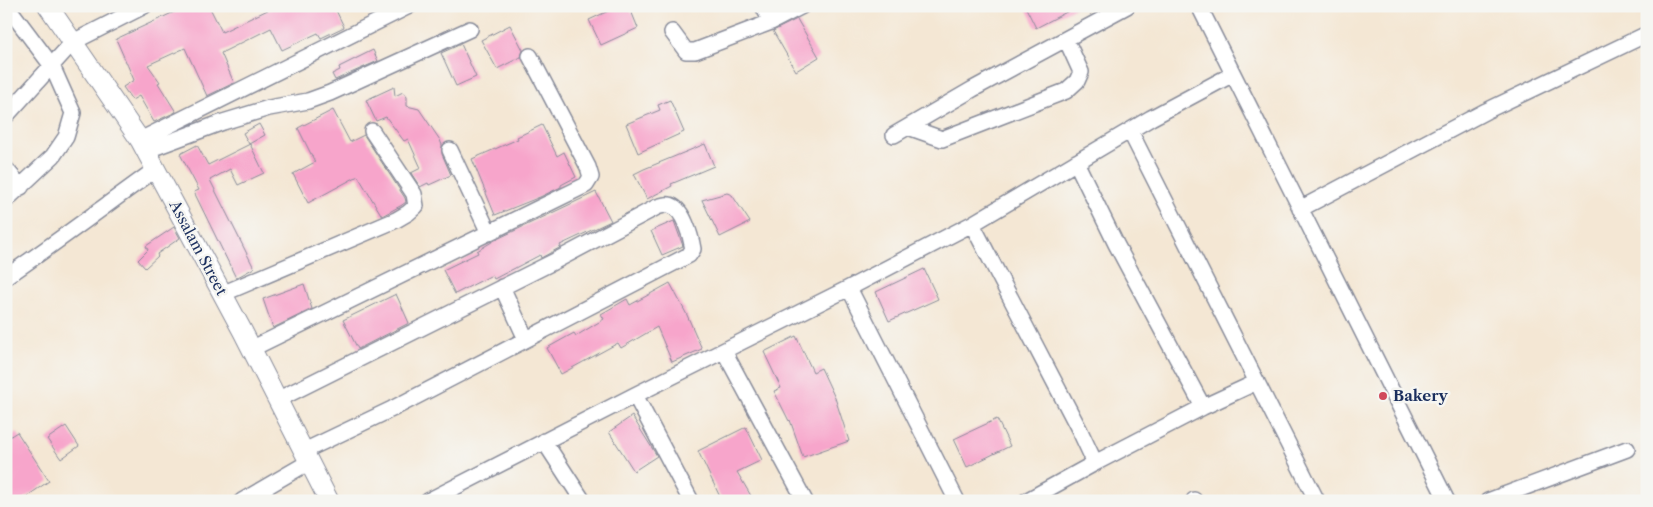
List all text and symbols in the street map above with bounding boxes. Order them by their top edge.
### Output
street label: Assalam Street [165,196,232,299]
place label: Bakery [1393,386,1449,405]
marker: Bakery [1377,390,1389,402]

